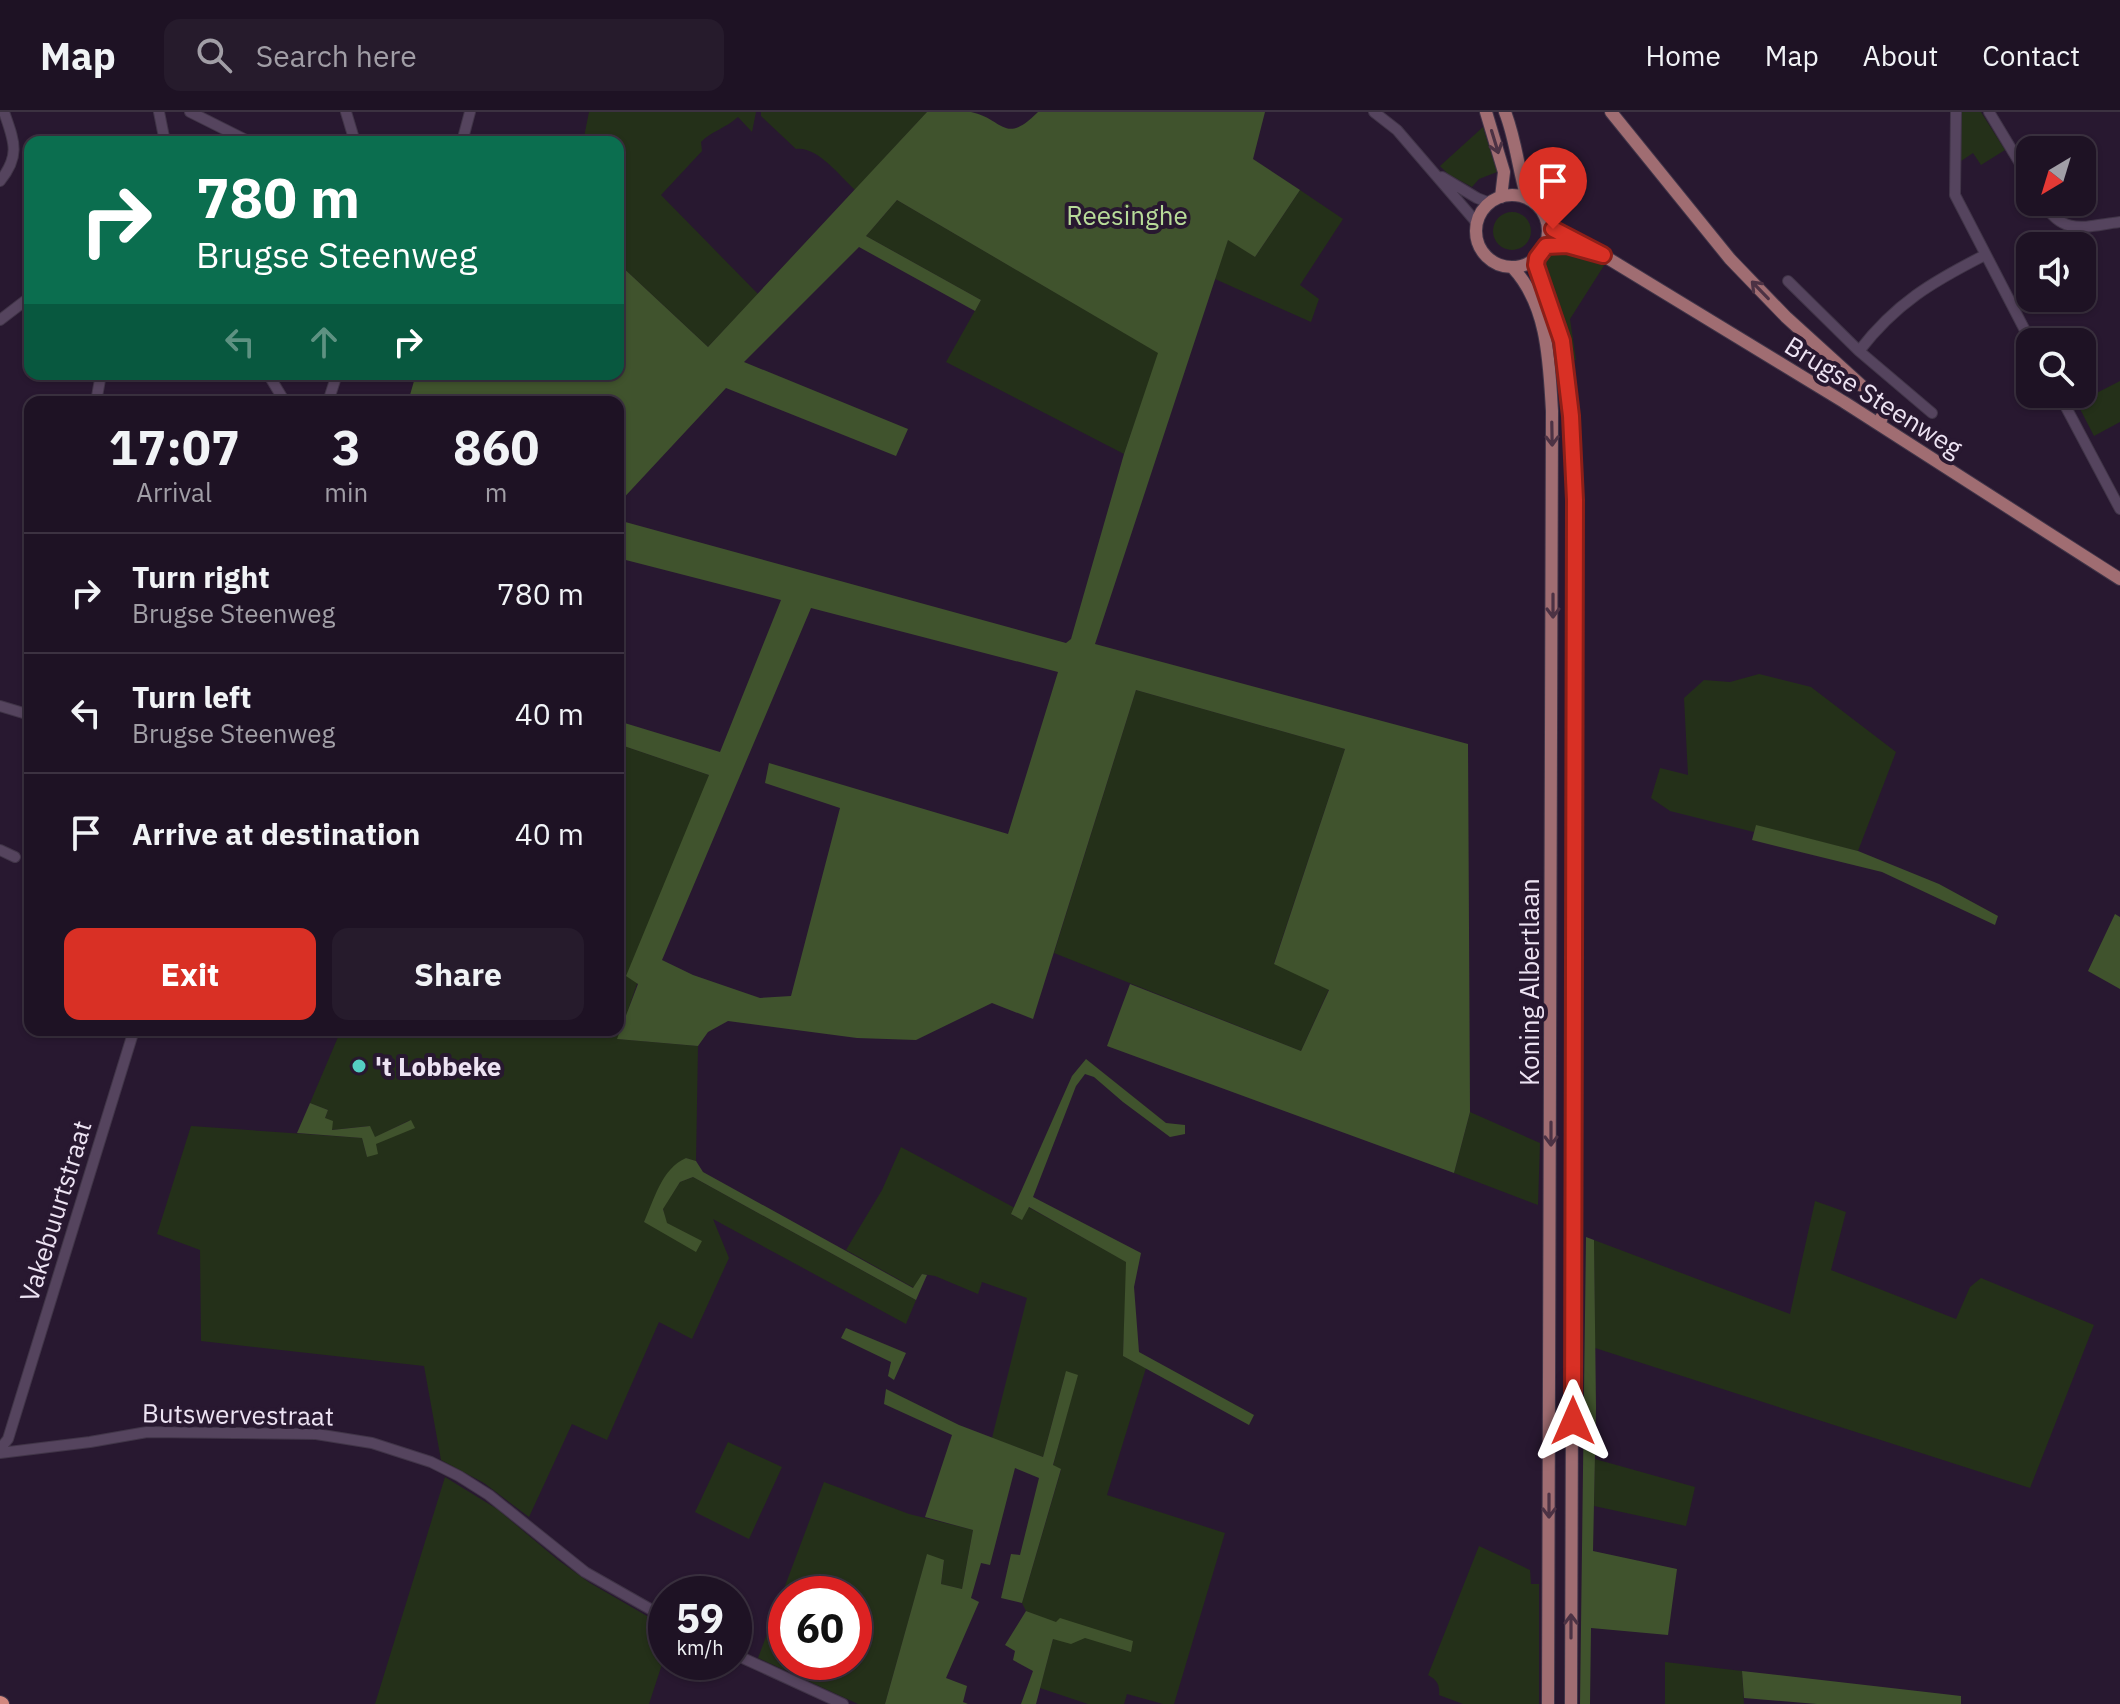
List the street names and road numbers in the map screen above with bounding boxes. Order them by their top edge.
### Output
street label: Brugse Steenweg [1779,328,1969,464]
street label: Koning Albertlaan [1512,878,1546,1086]
street label: Vakebuurtstraat [11,1116,99,1306]
street label: Butswervestraat [142,1395,334,1433]

